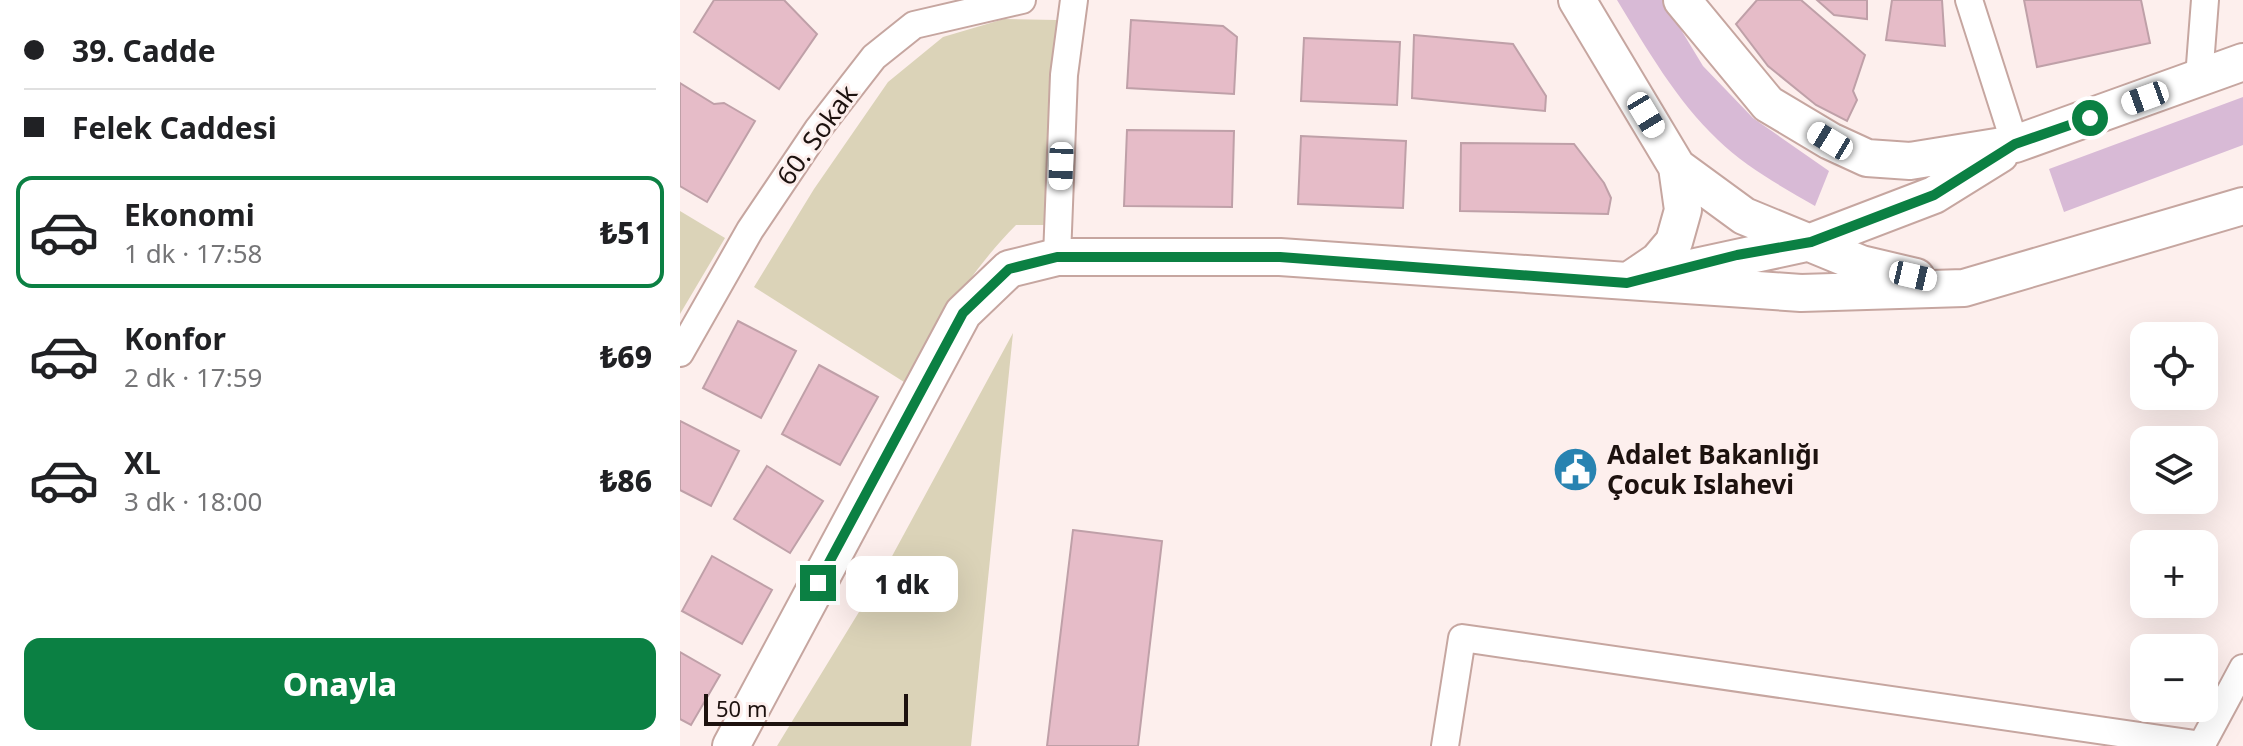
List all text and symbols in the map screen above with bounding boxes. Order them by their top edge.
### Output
text: 39. Cadde [72,30,216,71]
street label: 60. Sokak [768,77,865,192]
car [2118,79,2172,117]
car [1623,88,1669,142]
route start [2072,100,2108,136]
text: Felek Caddesi [72,107,277,148]
car [1803,118,1857,164]
car [1048,142,1074,190]
text: Ekonomi [124,194,255,235]
icon: car [28,196,100,268]
text: ₺51 [600,212,652,253]
text: 1 dk · 17:58 [124,235,262,271]
car [1887,259,1939,293]
text: Konfor [124,318,226,359]
icon: car [28,320,100,392]
map controls [2130,322,2218,722]
button: locate [2130,322,2218,410]
text: ₺69 [600,336,652,377]
text: 2 dk · 17:59 [124,359,262,395]
button: layers [2130,426,2218,514]
place label: Adalet Bakanlığı Çocuk Islahevi [1607,436,1820,502]
text: XL [124,442,161,483]
icon: car [28,444,100,516]
public building icon: Adalet Bakanlığı Çocuk Islahevi [1552,446,1600,494]
text: ₺86 [600,460,652,501]
text: 3 dk · 18:00 [124,483,262,519]
button: + [2130,530,2218,618]
callout: 1 dk [846,555,958,611]
route end [800,565,836,601]
text: 1 dk [875,566,929,602]
button: − [2130,634,2218,722]
button: Onayla [24,638,656,730]
scale bar [704,690,908,726]
text: 50 m [716,693,767,723]

